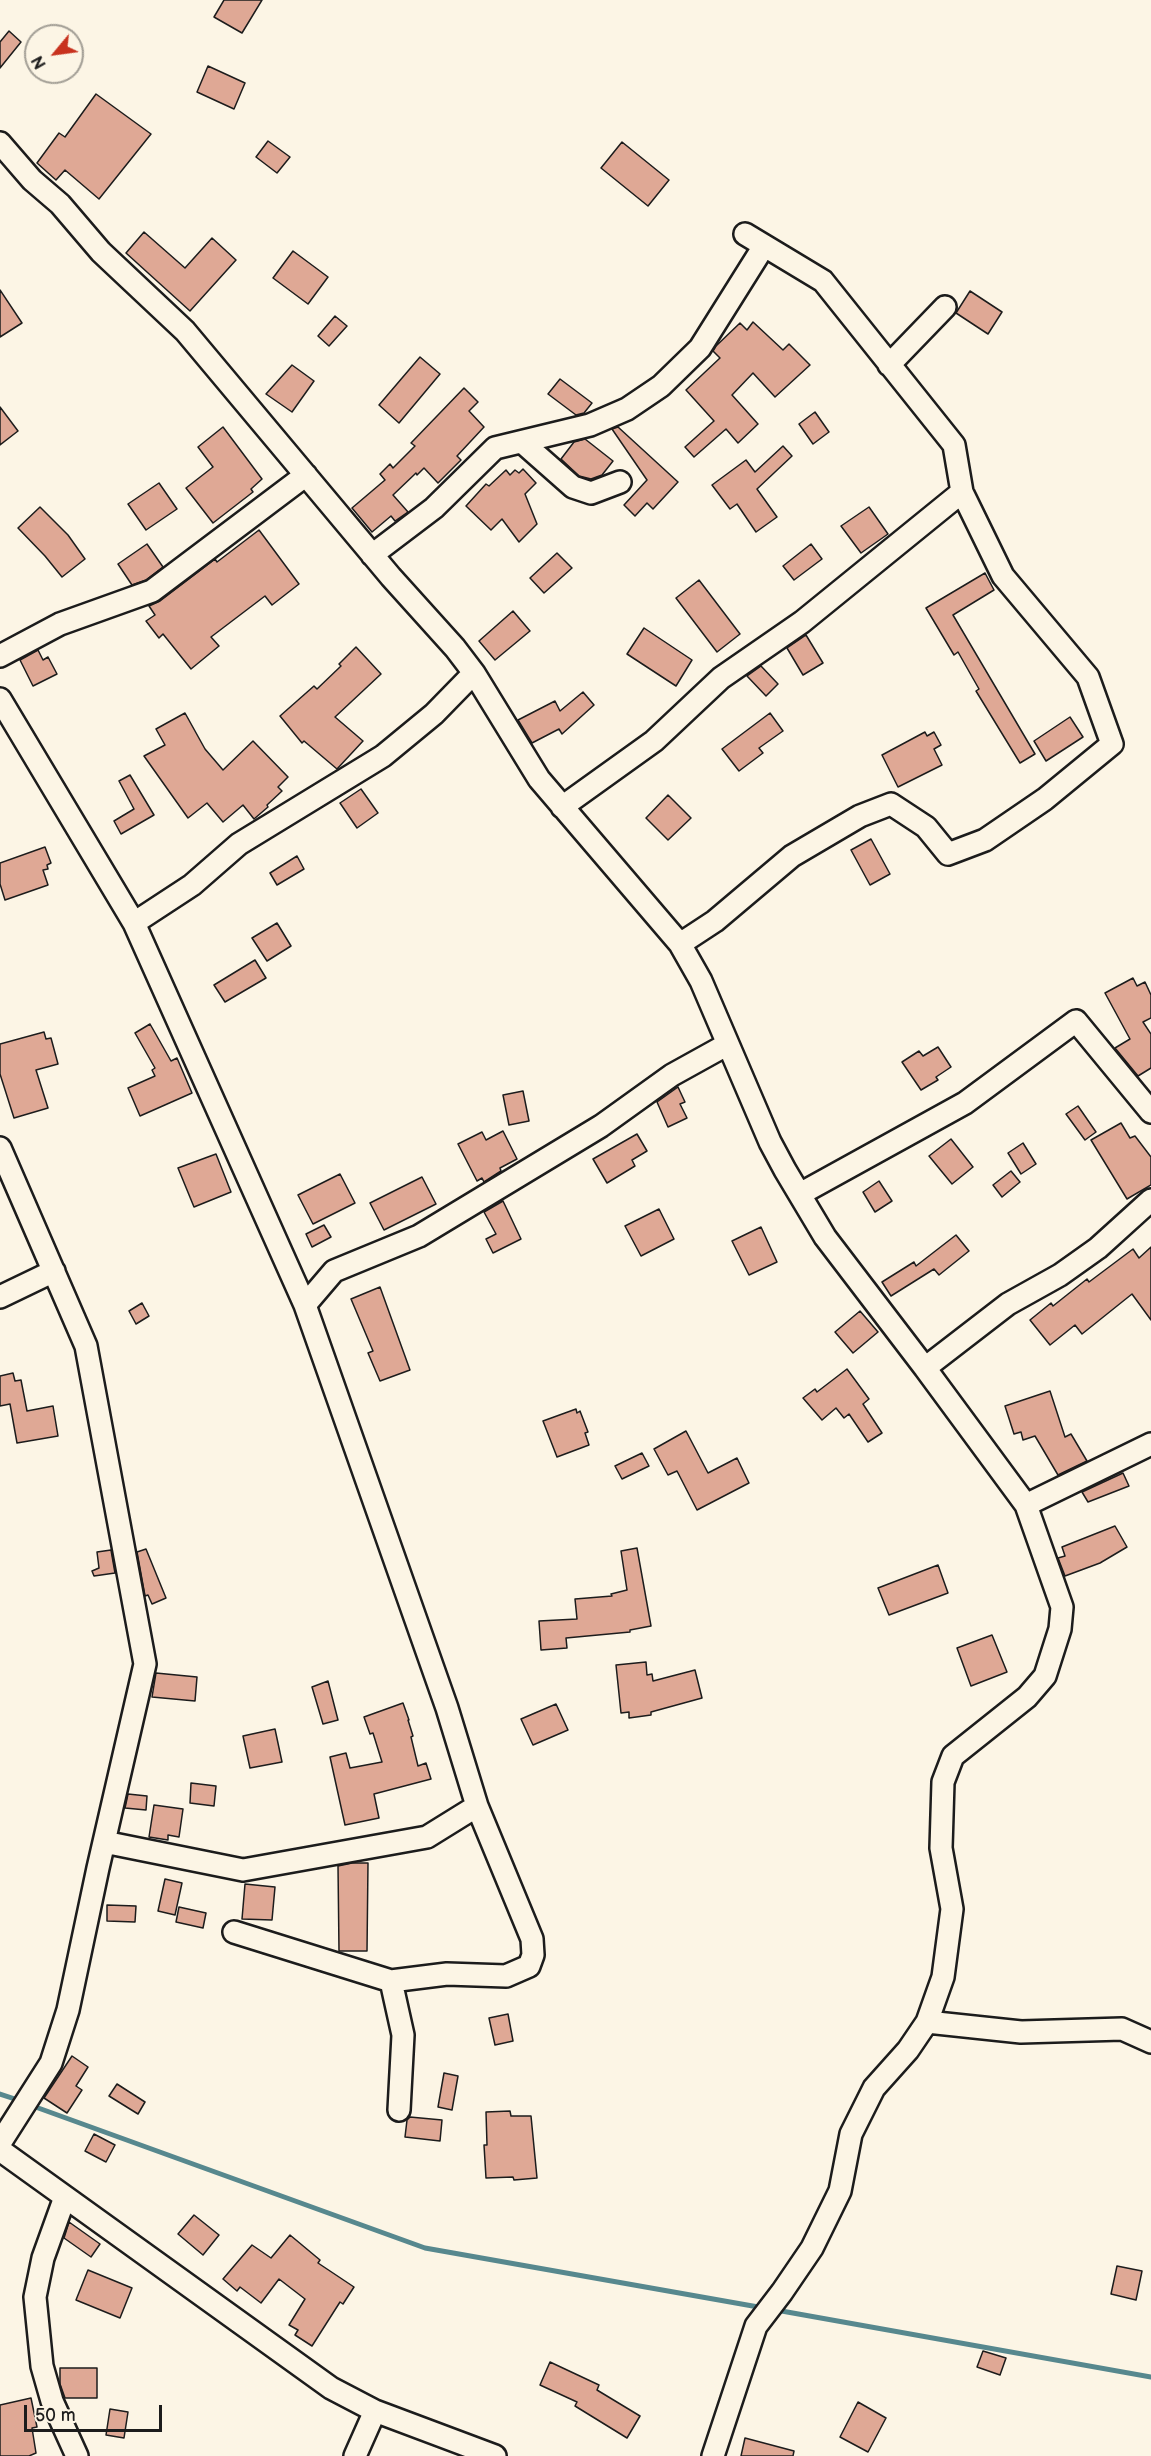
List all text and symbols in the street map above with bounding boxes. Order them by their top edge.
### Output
north arrow [24,24,84,84]
text: N [28,52,51,72]
scale bar [27,2393,165,2431]
text: 50 m [35,2405,76,2426]

